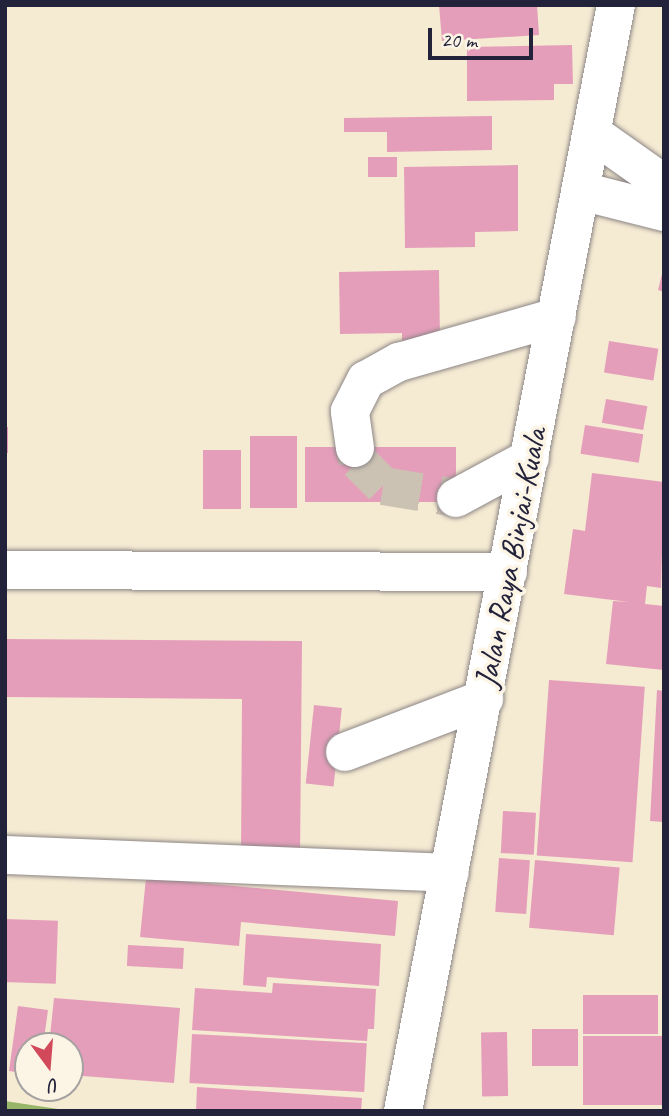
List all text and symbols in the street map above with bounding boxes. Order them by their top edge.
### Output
scale bar [431,14,536,58]
text: 20 m [441,27,477,53]
street label: Jalan Raya Binjai-Kuala [466,425,556,691]
north arrow [14,1032,84,1102]
text: U [47,1072,62,1098]

